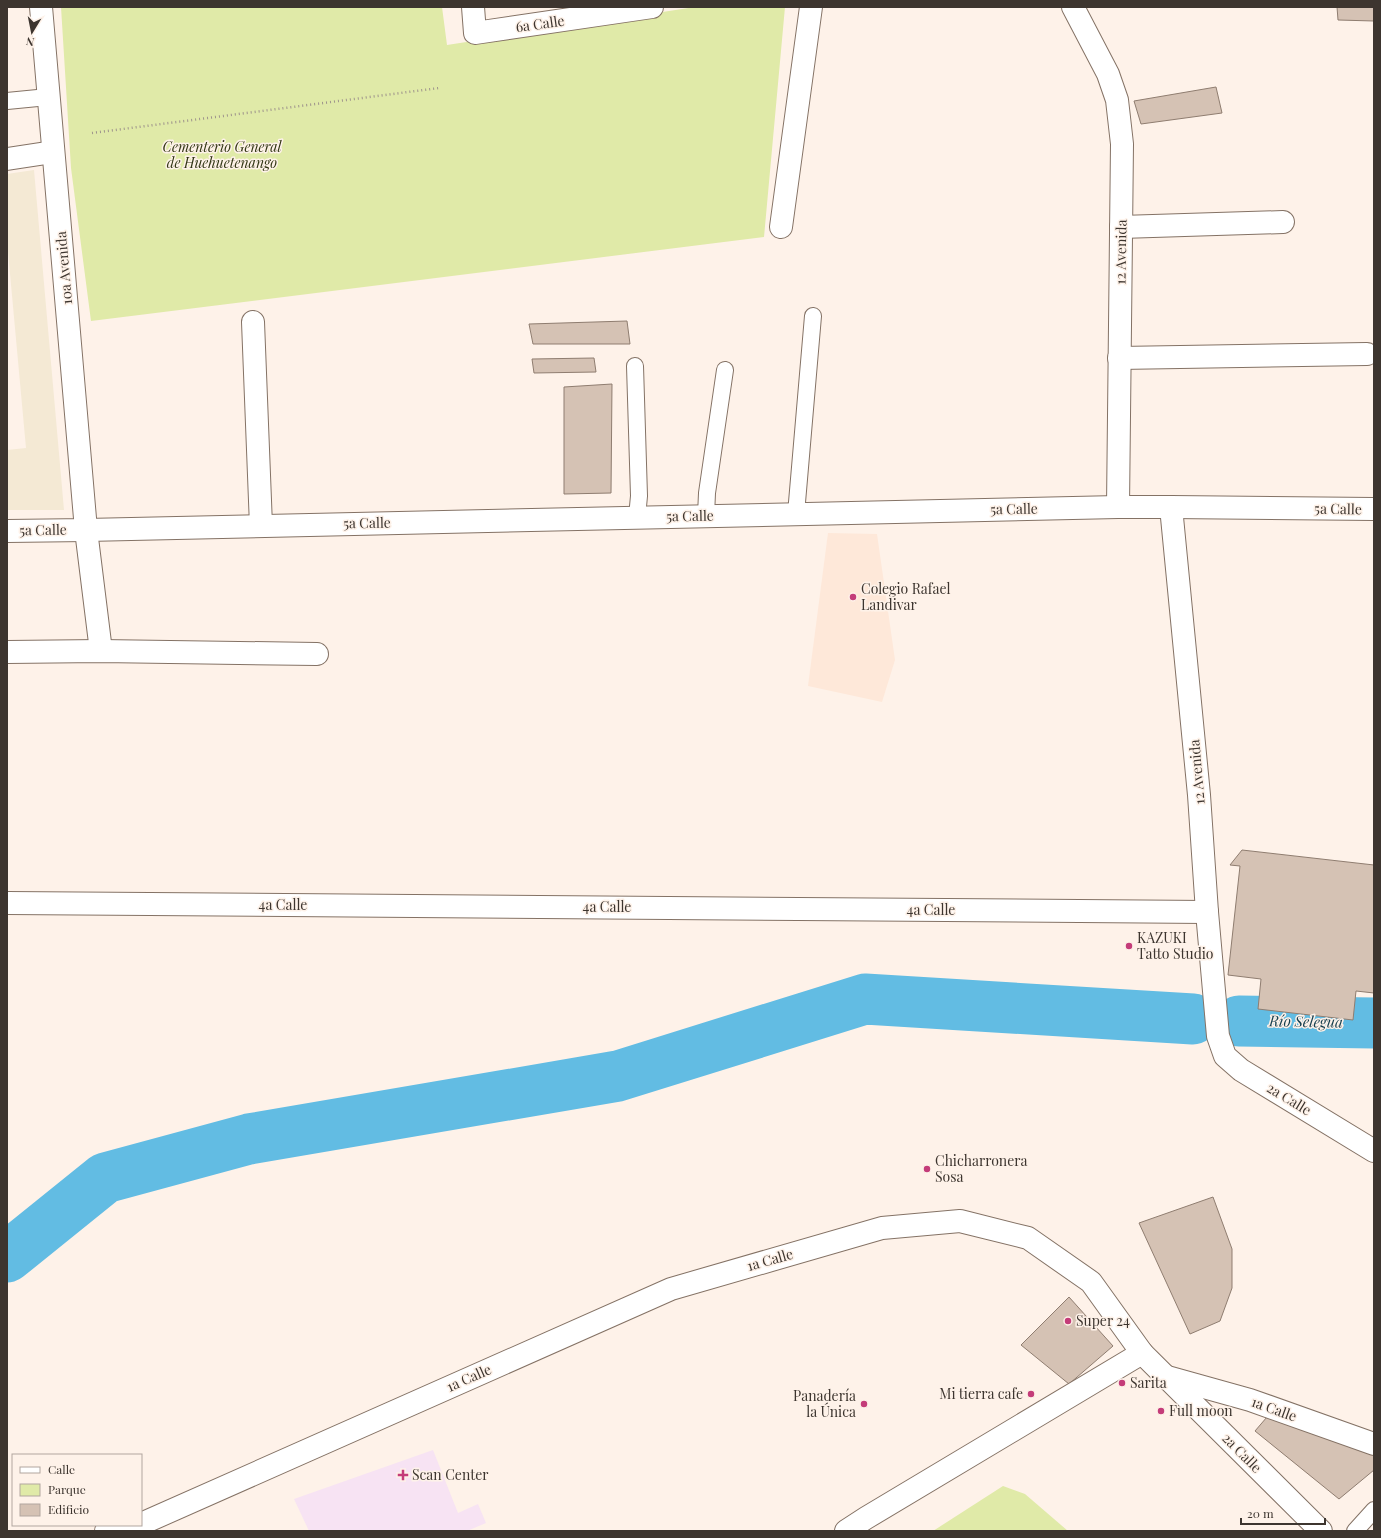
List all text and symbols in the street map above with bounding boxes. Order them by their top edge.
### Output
street label: 6a Calle [514,11,566,36]
north arrow [12,12,52,52]
text: N [25,34,35,50]
park label: Cementerio General de Huehuetenango [163,137,283,172]
street label: 12 Avenida [1110,219,1131,285]
street label: 10a Avenida [51,231,76,306]
street label: 5a Calle [990,499,1038,518]
street label: 5a Calle [1314,499,1362,518]
street label: 5a Calle [666,506,714,525]
street label: 5a Calle [343,513,391,532]
street label: 5a Calle [19,520,67,539]
place label: Colegio Rafael Landivar [861,579,951,614]
marker: Colegio Rafael Landivar [848,592,858,602]
street label: 12 Avenida [1184,739,1209,805]
street label: 4a Calle [259,895,307,914]
street label: 4a Calle [583,897,631,916]
street label: 4a Calle [907,900,955,919]
place label: KAZUKI Tatto Studio [1137,928,1214,963]
marker: KAZUKI Tatto Studio [1124,941,1134,951]
water label: Río Selegua [1268,1010,1343,1032]
street label: 2a Calle [1264,1078,1315,1119]
place label: Chicharronera Sosa [935,1151,1027,1186]
marker: Chicharronera Sosa [922,1164,932,1174]
street label: 1a Calle [745,1244,795,1275]
place label: Super 24 [1076,1311,1130,1330]
marker: Super 24 [1063,1316,1073,1326]
street label: 1a Calle [443,1359,494,1396]
place label: Sarita [1130,1373,1167,1392]
marker: Sarita [1117,1378,1127,1388]
place label: Mi tierra cafe [939,1384,1023,1403]
place label: Panadería la Única [793,1386,856,1421]
marker: Mi tierra cafe [1026,1389,1036,1399]
street label: 1a Calle [1249,1392,1300,1426]
marker: Panadería la Única [859,1399,869,1409]
place label: Full moon [1169,1401,1233,1420]
marker: Full moon [1156,1406,1166,1416]
street label: 2a Calle [1218,1429,1266,1477]
legend [12,1454,142,1526]
text: Calle [48,1461,75,1477]
place label: Scan Center [412,1465,489,1484]
marker: Scan Center [397,1469,409,1481]
text: Parque [48,1481,86,1497]
scale bar [1241,1500,1325,1526]
text: Edificio [48,1501,90,1517]
text: 20 m [1247,1505,1274,1521]

